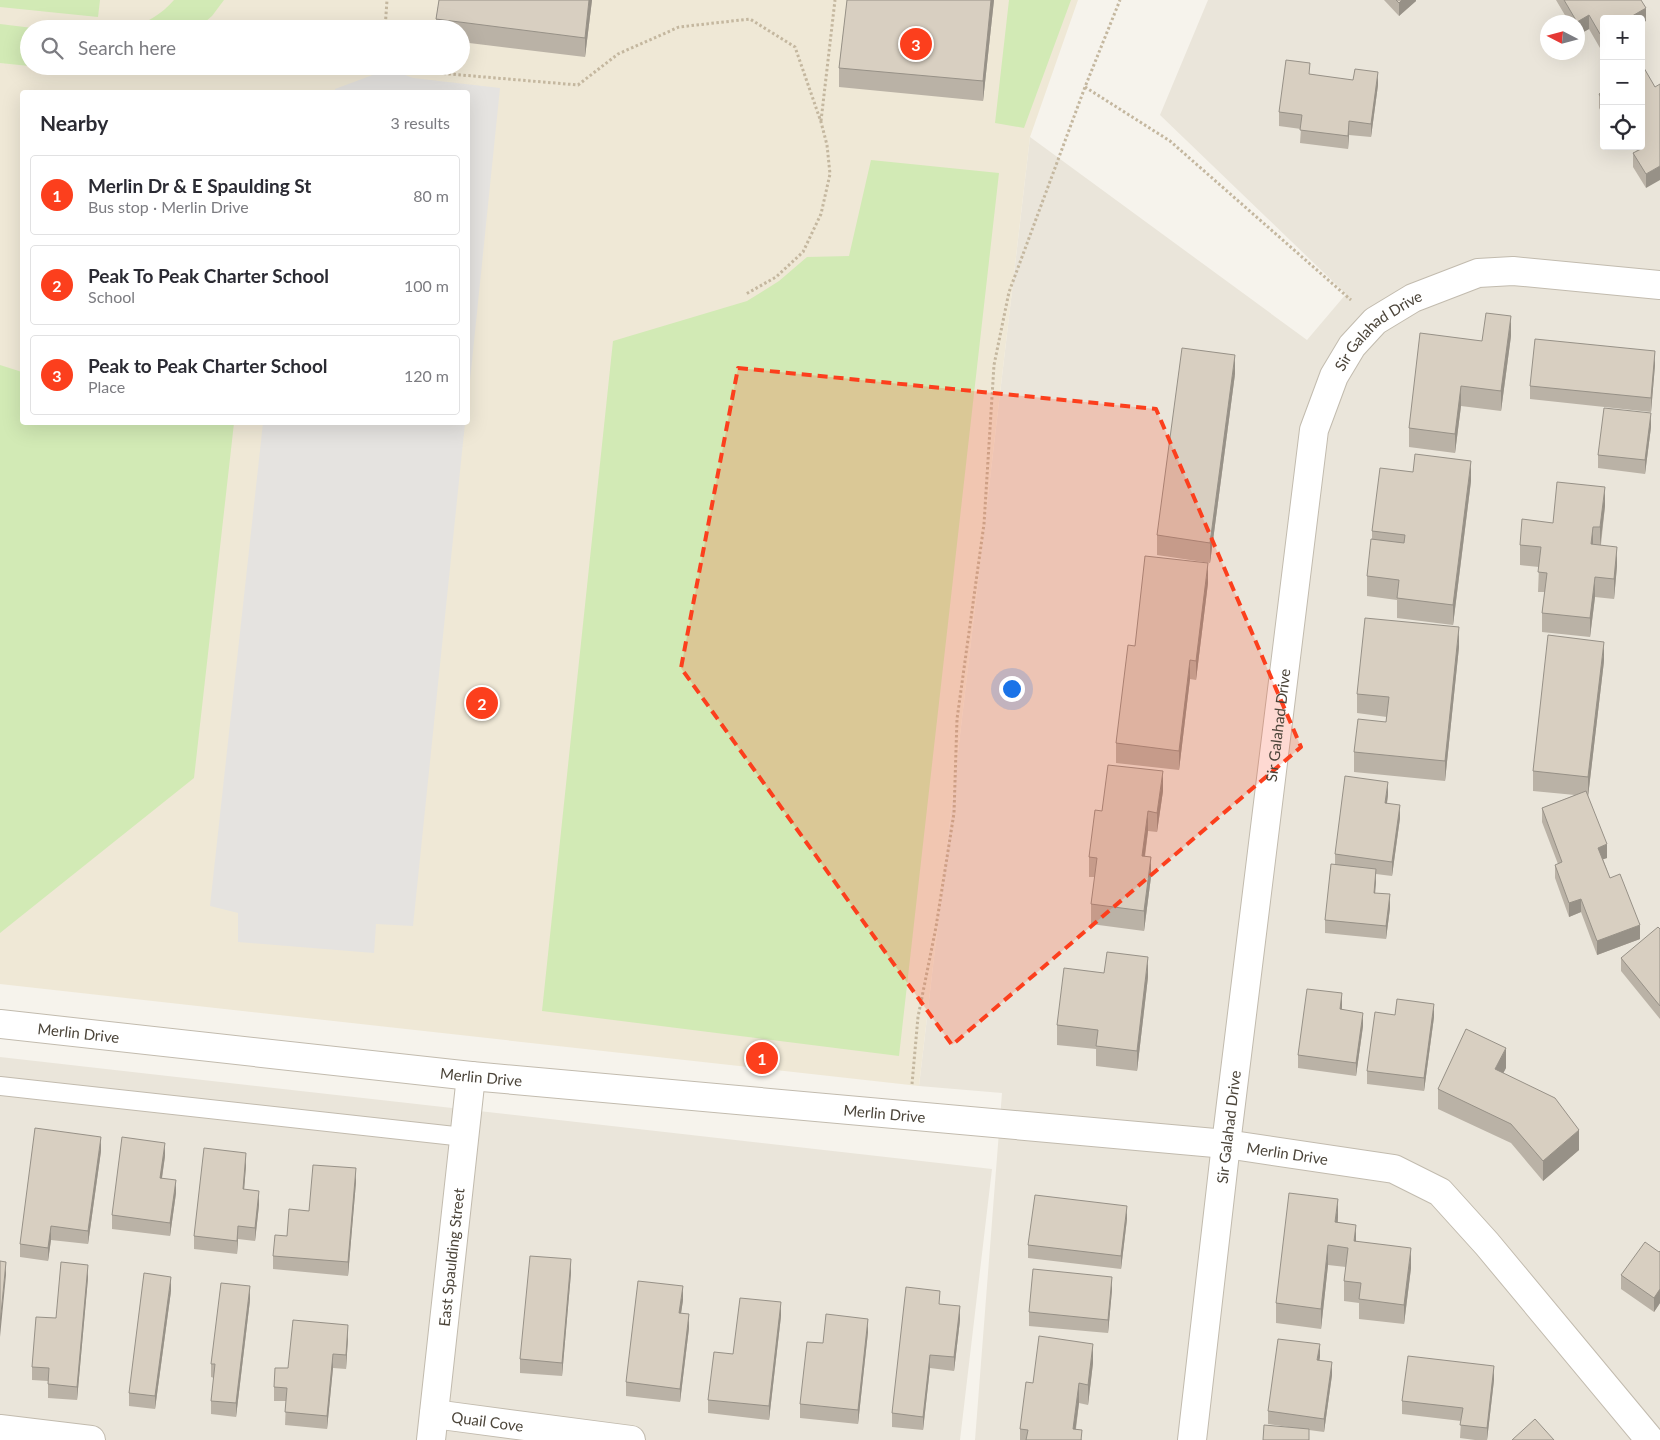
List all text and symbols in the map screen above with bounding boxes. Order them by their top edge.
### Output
north arrow [1540,15,1585,60]
map controls [1600,15,1645,150]
button: + [1600,15,1645,60]
search box [20,20,470,75]
pin: 3 [900,25,932,63]
icon: search [38,34,66,62]
text: Search here [78,36,176,59]
button: − [1600,60,1645,105]
button: locate [1600,105,1645,150]
text: Nearby [40,110,108,135]
text: 3 results [390,113,450,132]
text: Merlin Dr & E Spaulding St [88,174,311,197]
text: 1 [52,186,62,205]
text: 80 m [413,186,449,205]
text: Bus stop · Merlin Drive [88,197,249,216]
text: Peak To Peak Charter School [88,264,329,287]
text: 2 [52,276,62,295]
text: 100 m [404,276,449,295]
street label: Sir Galahad Drive [1330,286,1424,374]
text: School [88,287,135,306]
text: Peak to Peak Charter School [88,354,328,377]
text: 3 [52,366,62,385]
text: 120 m [404,366,449,385]
text: Place [88,377,125,396]
street label: Sir Galahad Drive [1262,667,1294,783]
your location [999,676,1025,702]
pin: 2 [466,684,498,722]
street label: Merlin Drive [37,1019,120,1046]
pin: 1 [746,1039,778,1077]
street label: Merlin Drive [439,1064,523,1090]
street label: Sir Galahad Drive [1213,1069,1244,1185]
street label: Merlin Drive [843,1101,926,1126]
street label: Merlin Drive [1245,1138,1329,1168]
street label: East Spaulding Street [435,1186,468,1327]
street label: Quail Cove [450,1407,525,1435]

